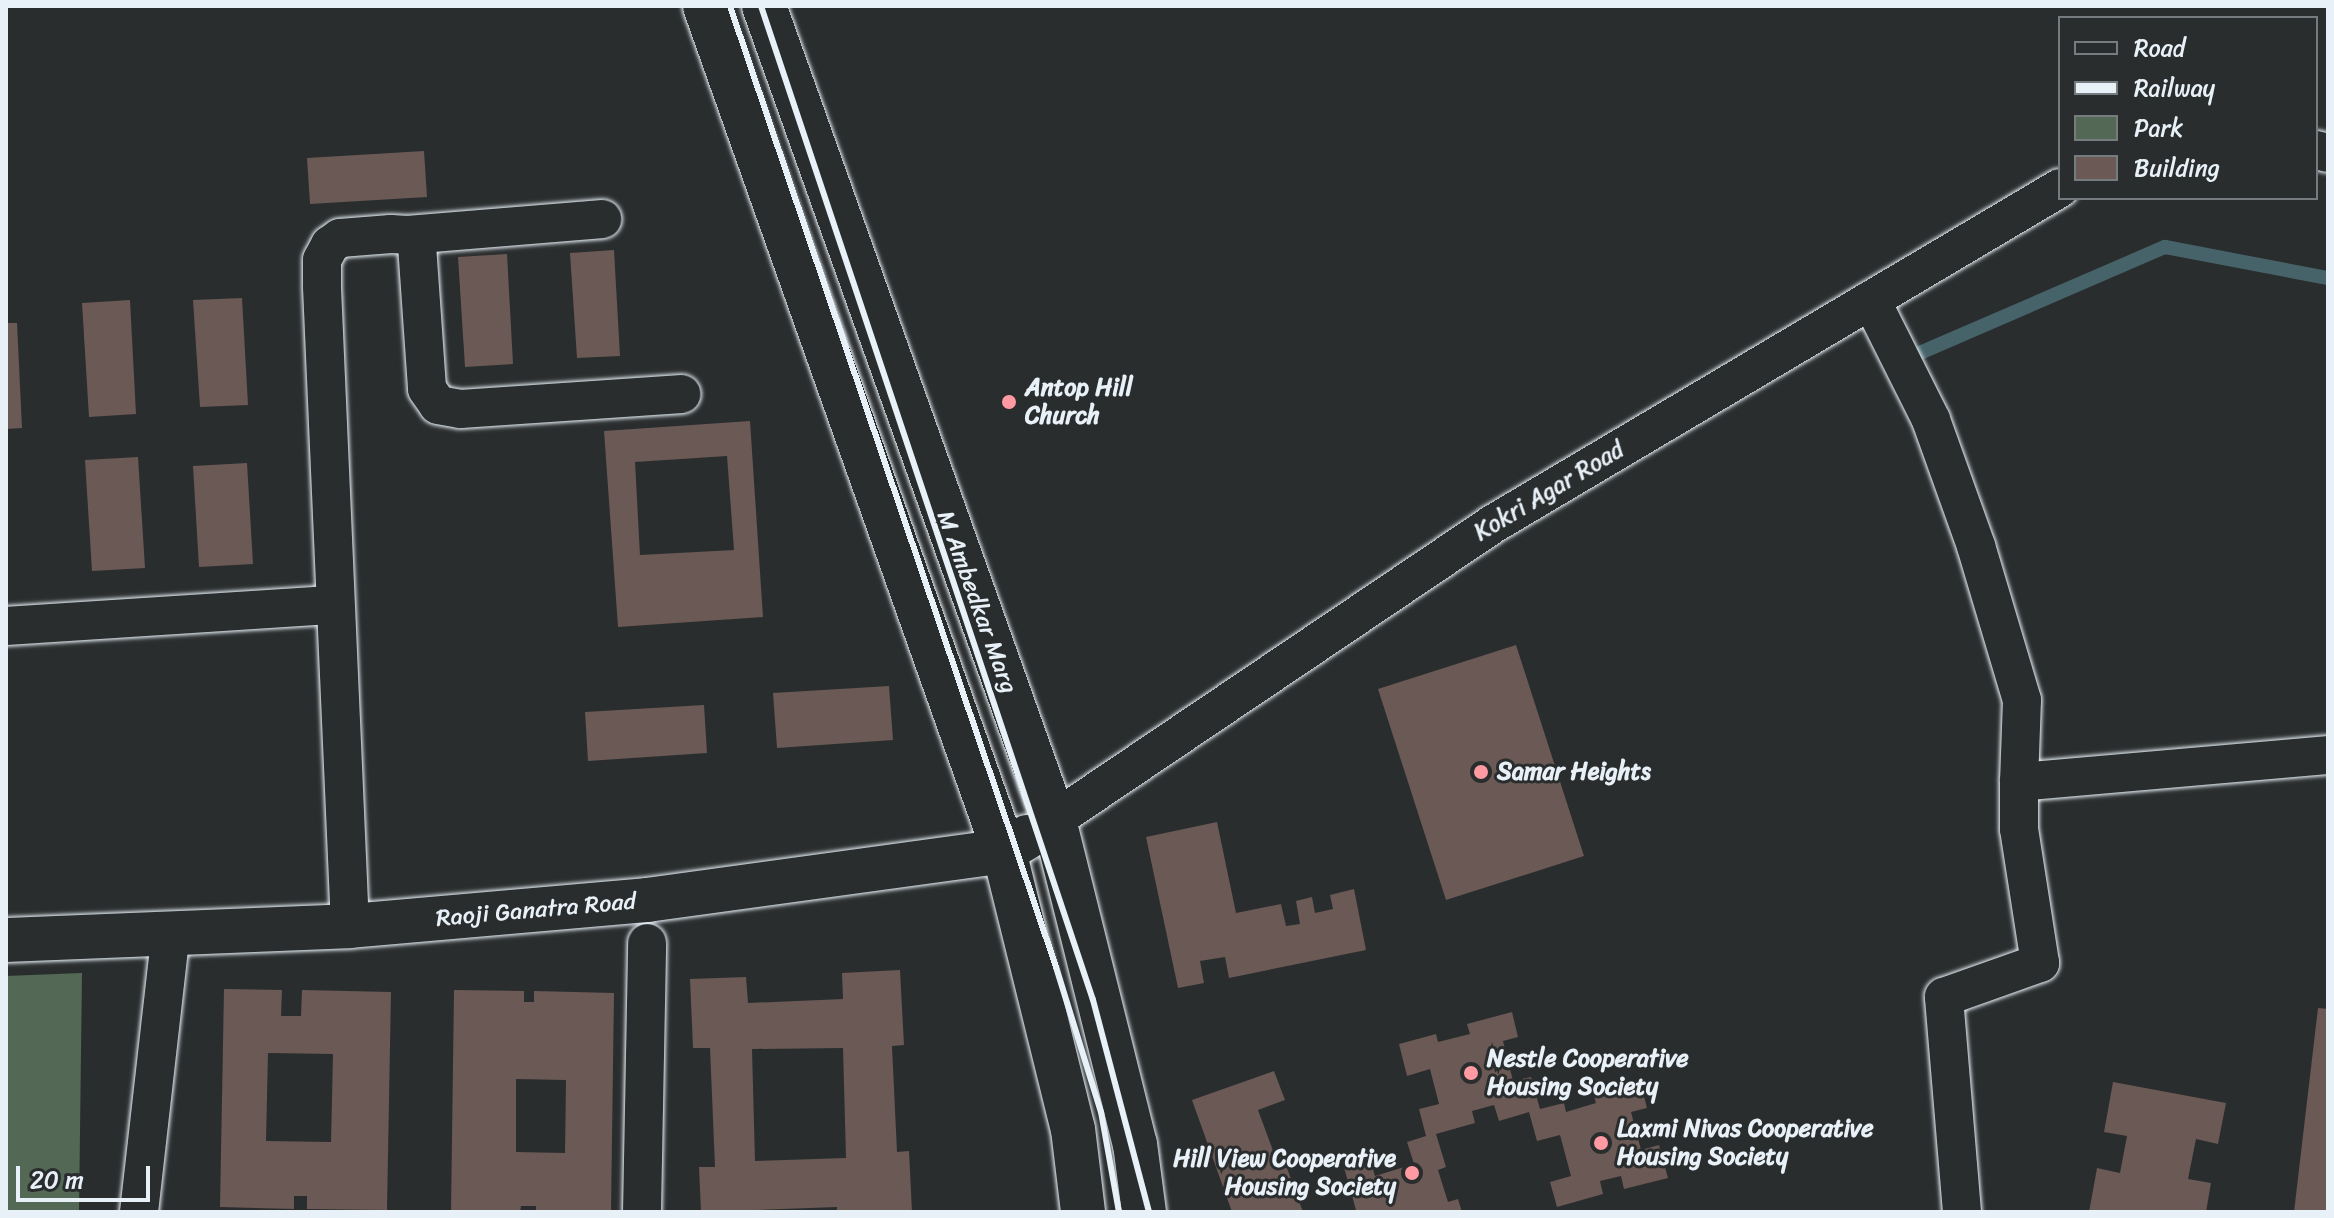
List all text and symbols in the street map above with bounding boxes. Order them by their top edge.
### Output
legend [2058,16,2318,200]
text: Road [2134,27,2185,69]
text: Railway [2134,67,2215,109]
text: Park [2134,107,2183,149]
text: Building [2134,147,2220,189]
place label: Antop Hill Church [1025,374,1133,430]
marker: Antop Hill Church [1000,393,1018,411]
street label: Kokri Agar Road [1469,435,1629,547]
street label: M Ambedkar Marg [931,507,1023,697]
place label: Samar Heights [1497,758,1652,786]
marker: Samar Heights [1472,763,1490,781]
street label: Raoji Ganatra Road [434,887,638,933]
place label: Nestle Cooperative Housing Society [1487,1045,1687,1101]
marker: Nestle Cooperative Housing Society [1462,1064,1480,1082]
place label: Laxmi Nivas Cooperative Housing Society [1617,1115,1872,1171]
marker: Laxmi Nivas Cooperative Housing Society [1592,1134,1610,1152]
place label: Hill View Cooperative Housing Society [1172,1145,1396,1201]
scale bar [20,1150,154,1200]
text: 20 m [30,1159,84,1201]
marker: Hill View Cooperative Housing Society [1403,1164,1421,1182]

